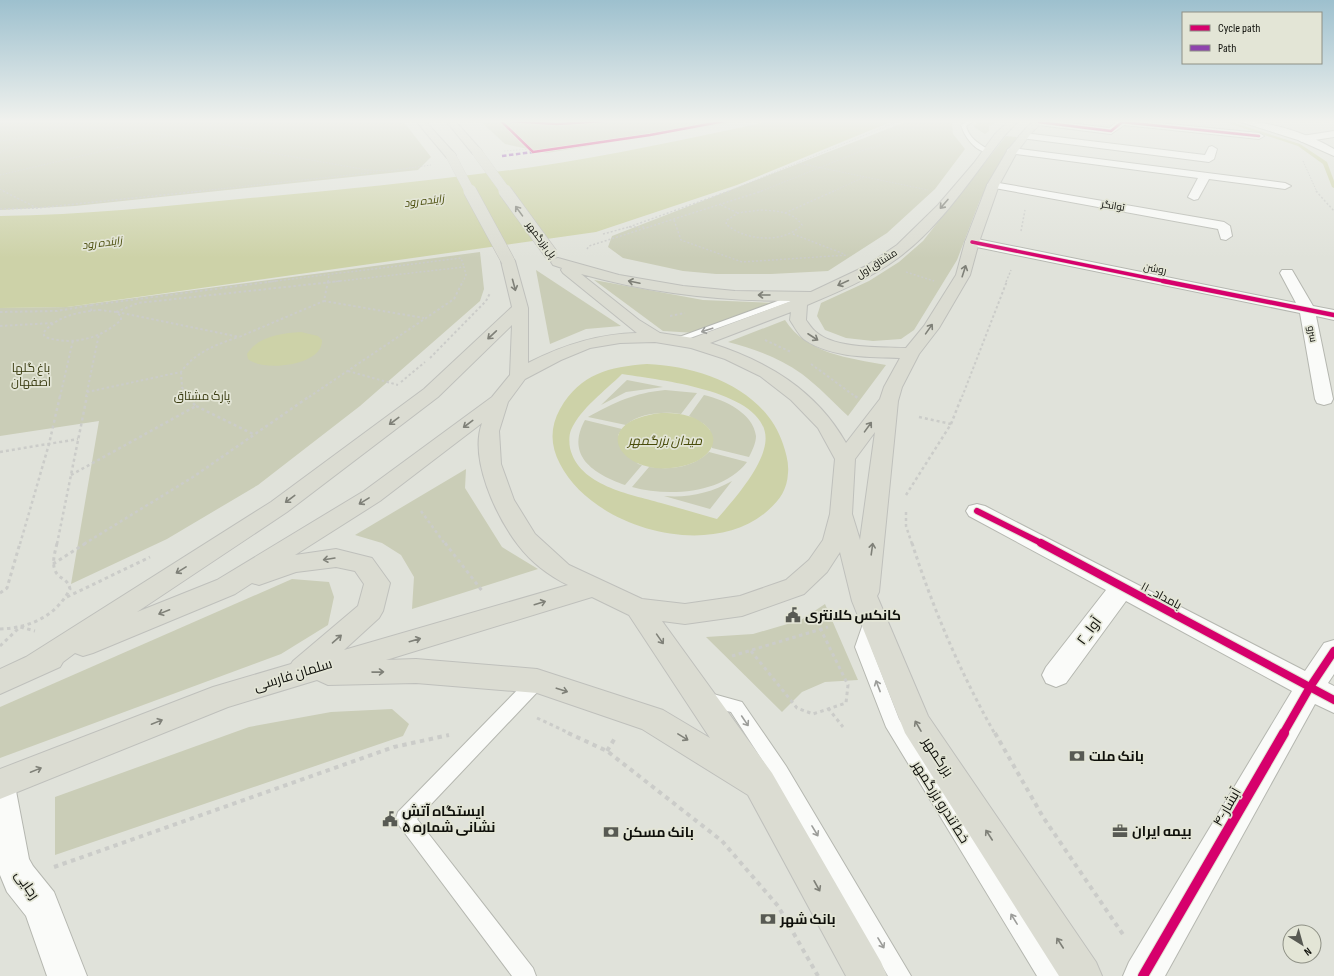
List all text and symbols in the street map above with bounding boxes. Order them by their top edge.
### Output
legend [1182,12,1322,64]
text: Cycle path [1218,21,1260,36]
text: Path [1218,41,1236,56]
water label: زاینده رود [403,192,446,210]
street label: توانگر [1099,198,1126,214]
one-way arrow [939,199,948,209]
one-way arrow [515,205,524,216]
street label: پل بزرگمهر [523,219,559,261]
water label: زاینده رود [81,234,124,252]
street label: مشتاق اول [854,247,900,281]
street label: روشن [1142,261,1168,277]
one-way arrow [961,264,968,277]
one-way arrow [511,278,518,291]
one-way arrow [628,278,641,286]
one-way arrow [837,280,849,287]
one-way arrow [758,292,771,299]
one-way arrow [925,324,933,335]
street label: سرو [1305,325,1319,343]
one-way arrow [701,327,714,334]
one-way arrow [487,330,497,340]
one-way arrow [807,333,819,341]
park label: باغ گلها اصفهان [11,361,51,390]
park label: پارک مشتاق [174,389,231,405]
one-way arrow [389,417,400,425]
one-way arrow [463,420,474,428]
one-way arrow [864,422,873,433]
water label: میدان بزرگمهر [626,433,703,449]
one-way arrow [285,495,296,503]
one-way arrow [358,497,369,506]
one-way arrow [868,543,876,556]
one-way arrow [323,555,336,563]
one-way arrow [175,566,187,574]
street label: ۱۱ _بامداد [1138,579,1184,613]
one-way arrow [534,599,547,606]
public building icon: کانکس کلانتری [784,606,802,624]
place label: کانکس کلانتری [805,607,901,624]
one-way arrow [158,609,170,616]
street label: ۲_ آوا [1073,614,1105,648]
one-way arrow [332,634,343,643]
one-way arrow [656,634,664,645]
one-way arrow [409,636,422,643]
street label: سلمان فارسی [252,655,334,695]
one-way arrow [371,668,384,676]
one-way arrow [873,681,881,693]
one-way arrow [556,687,569,694]
one-way arrow [742,715,750,727]
one-way arrow [151,718,163,726]
one-way arrow [914,720,922,732]
street label: بزرگمهر [918,733,957,780]
one-way arrow [677,734,689,742]
bank icon: بانک ملت [1068,747,1086,765]
place label: بانک ملت [1089,748,1144,765]
street label: خط تندرو بزرگمهر [908,757,973,846]
one-way arrow [30,765,42,773]
street label: ۴-آبشار [1209,784,1245,829]
place label: ایستگاه آتش نشانی شماره ۵ [402,803,495,836]
public building icon: ایستگاه آتش نشانی شماره ۵ [381,810,399,828]
office icon: بیمه ایران [1111,822,1129,840]
bank icon: بانک مسکن [602,823,620,841]
place label: بیمه ایران [1132,823,1192,840]
place label: بانک مسکن [623,824,694,841]
one-way arrow [811,825,819,837]
one-way arrow [985,829,993,840]
street label: رجایی [11,867,43,903]
one-way arrow [814,880,822,892]
bank icon: بانک شهر [759,910,777,928]
place label: بانک شهر [779,911,836,928]
one-way arrow [1009,913,1017,925]
north arrow [1282,924,1322,964]
one-way arrow [877,937,885,949]
one-way arrow [1056,938,1064,949]
text: N [1301,945,1314,959]

